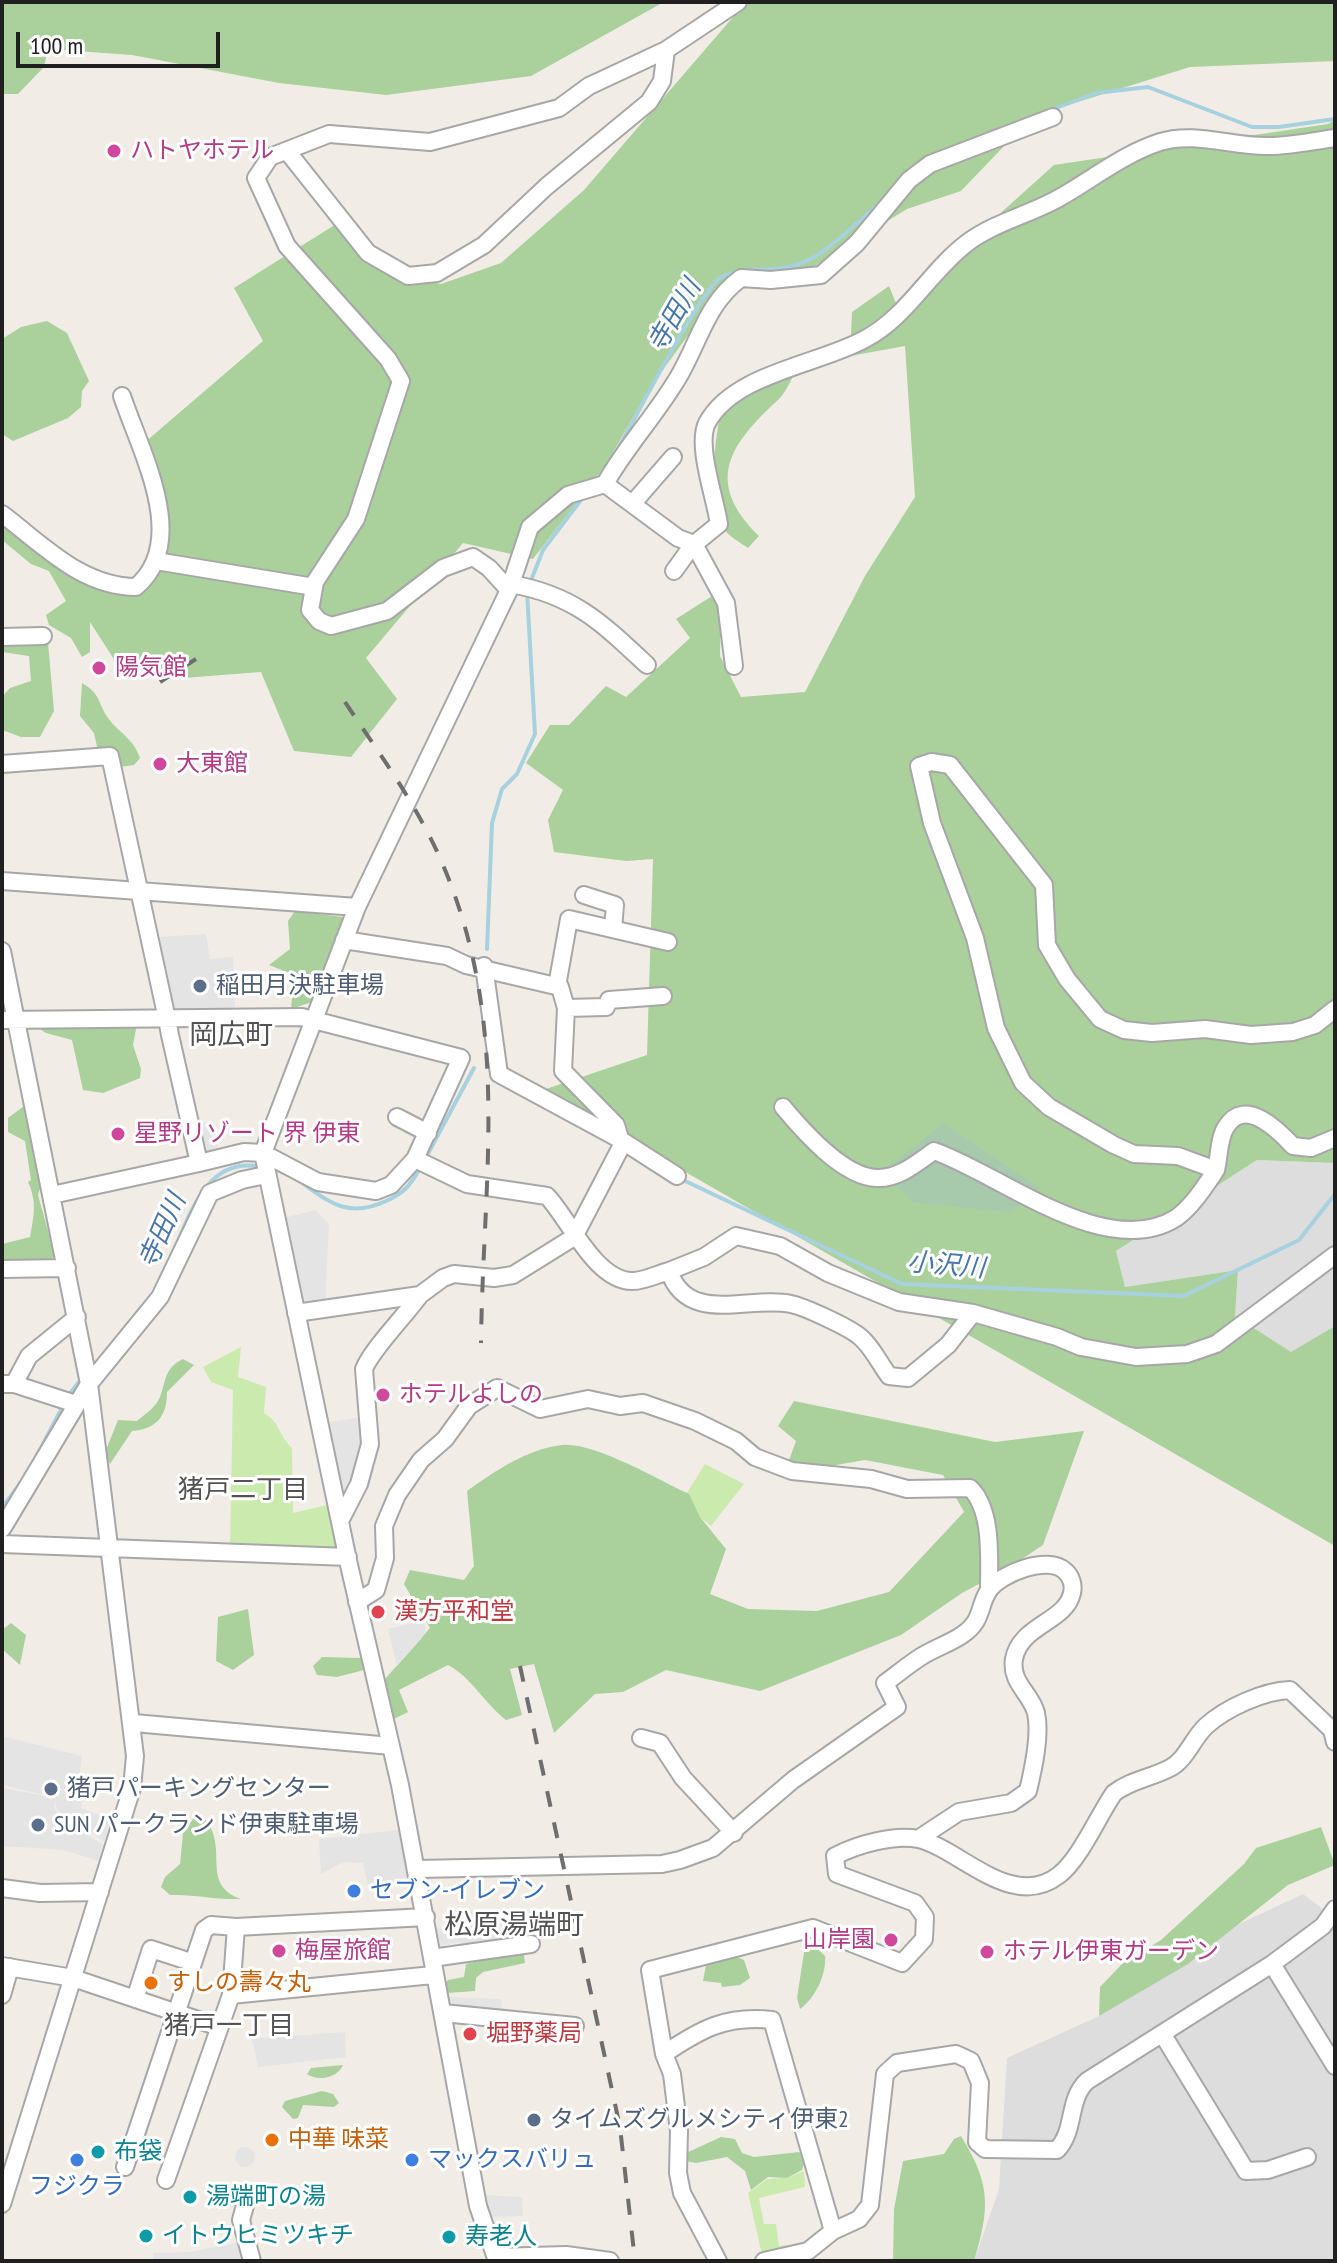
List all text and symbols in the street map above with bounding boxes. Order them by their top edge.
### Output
scale bar [20,16,224,66]
text: 100 m [30,30,83,61]
place label: ハトヤホテル [130,137,274,165]
marker: ハトヤホテル [105,142,123,160]
water label: 寺田川 [642,274,708,358]
place label: 陽気館 [115,654,187,682]
marker: 陽気館 [90,659,108,677]
place label: 大東館 [176,750,248,778]
marker: 大東館 [151,755,169,773]
place label: 稲田月決駐車場 [216,972,384,1000]
marker: 稲田月決駐車場 [191,977,209,995]
district label: 岡広町 [189,1019,273,1053]
place label: 星野リゾート 界 伊東 [134,1120,360,1148]
marker: 星野リゾート 界 伊東 [109,1125,127,1143]
water label: 寺田川 [133,1189,193,1273]
water label: 小沢川 [906,1247,986,1285]
place label: ホテルよしの [399,1381,543,1409]
marker: ホテルよしの [374,1386,392,1404]
district label: 猪戸二丁目 [178,1475,308,1507]
place label: 漢方平和堂 [394,1598,514,1626]
marker: 漢方平和堂 [369,1603,387,1621]
place label: 猪戸パーキングセンター [67,1775,331,1803]
marker: 猪戸パーキングセンター [42,1780,60,1798]
place label: SUN パークランド伊東駐車場 [54,1811,359,1839]
marker: SUN パークランド伊東駐車場 [29,1816,47,1834]
place label: セブン-イレブン [370,1877,545,1905]
marker: セブン-イレブン [345,1882,363,1900]
district label: 松原湯端町 [444,1909,584,1943]
place label: 山岸園 [803,1926,875,1954]
marker: 山岸園 [882,1931,900,1949]
place label: 梅屋旅館 [295,1937,391,1965]
place label: ホテル伊東ガーデン [1003,1938,1219,1966]
marker: 梅屋旅館 [270,1942,288,1960]
marker: ホテル伊東ガーデン [978,1943,996,1961]
place label: すしの壽々丸 [167,1969,311,1997]
marker: すしの壽々丸 [142,1974,160,1992]
district label: 猪戸一丁目 [164,2011,294,2043]
place label: 堀野薬局 [486,2020,582,2048]
marker: 堀野薬局 [461,2025,479,2043]
place label: タイムズグルメシティ伊東2 [550,2106,849,2134]
marker: タイムズグルメシティ伊東2 [525,2111,543,2129]
place label: 中華 味菜 [288,2126,389,2154]
marker: 中華 味菜 [263,2131,281,2149]
place label: 布袋 [114,2138,162,2166]
marker: 布袋 [89,2143,107,2161]
place label: マックスバリュ [428,2146,596,2174]
marker: フジクラ [68,2151,86,2169]
marker: マックスバリュ [403,2151,421,2169]
place label: フジクラ [29,2173,125,2201]
place label: 湯端町の湯 [206,2183,326,2211]
marker: 湯端町の湯 [181,2188,199,2206]
place label: イトウヒミツキチ [162,2222,354,2250]
place label: 寿老人 [465,2223,537,2251]
marker: イトウヒミツキチ [137,2227,155,2245]
marker: 寿老人 [440,2228,458,2246]

